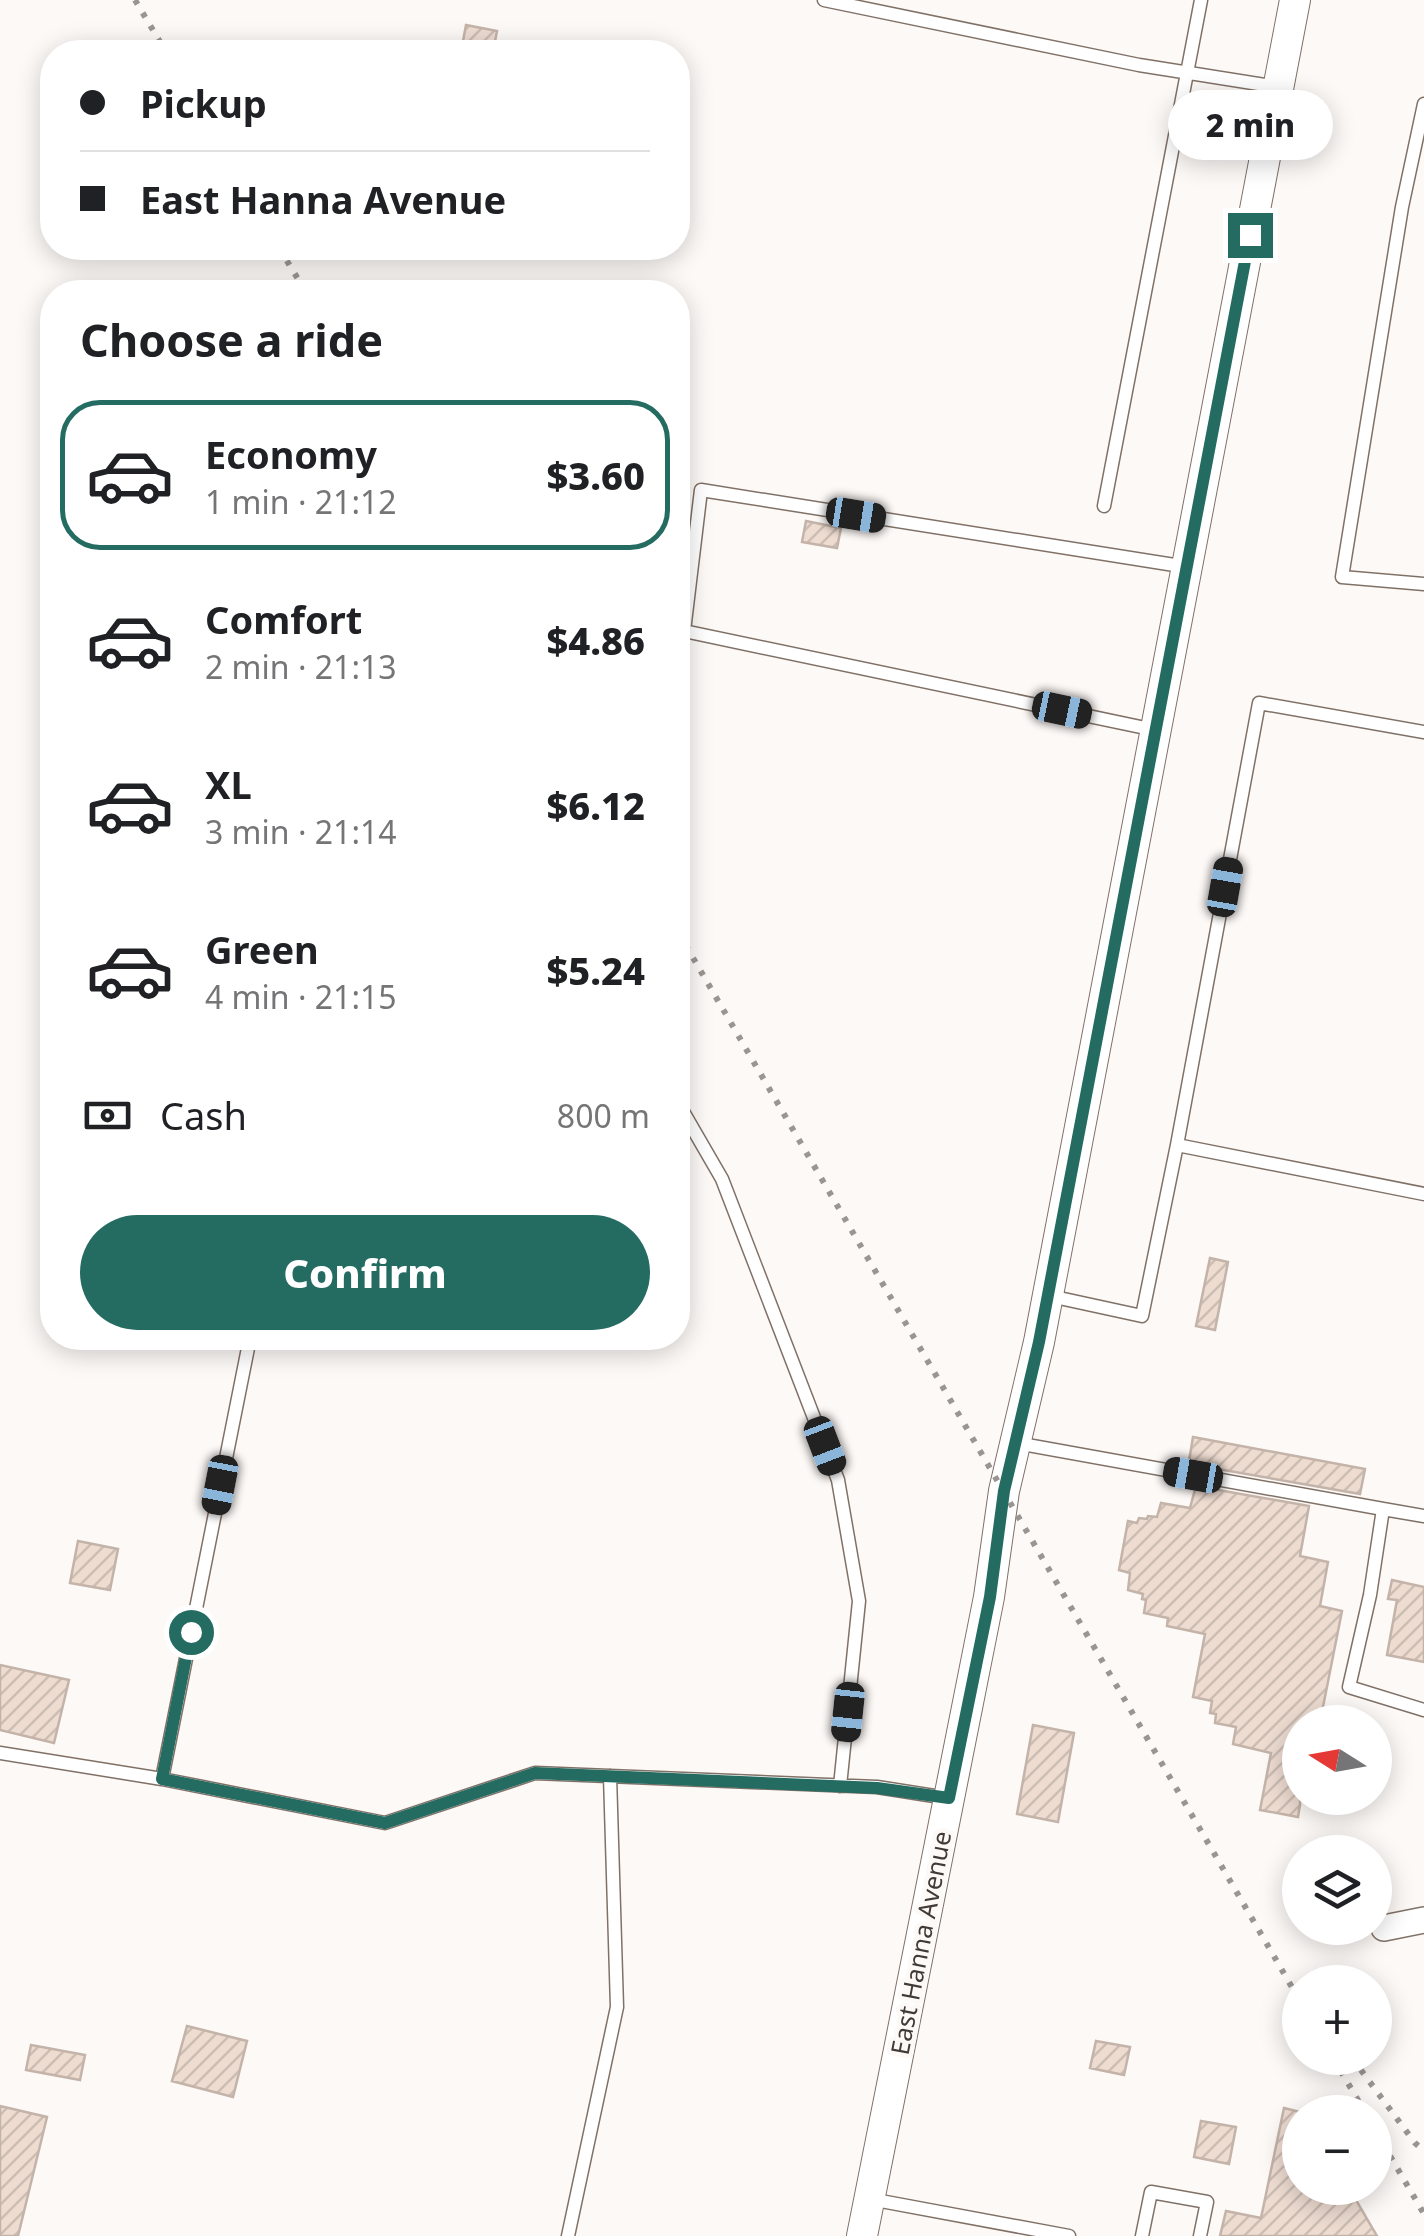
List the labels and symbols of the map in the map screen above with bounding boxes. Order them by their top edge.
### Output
callout: 2 min [1168,90,1332,160]
route end [1228,213,1273,258]
car [824,495,888,535]
car [1030,689,1094,731]
car [1205,855,1245,919]
car [800,1413,850,1479]
car [200,1453,240,1517]
car [1161,1455,1225,1495]
route start [169,1610,214,1655]
car [830,1681,866,1743]
north arrow [1282,1705,1392,1815]
street label: East Hanna Avenue [882,1828,958,2058]

